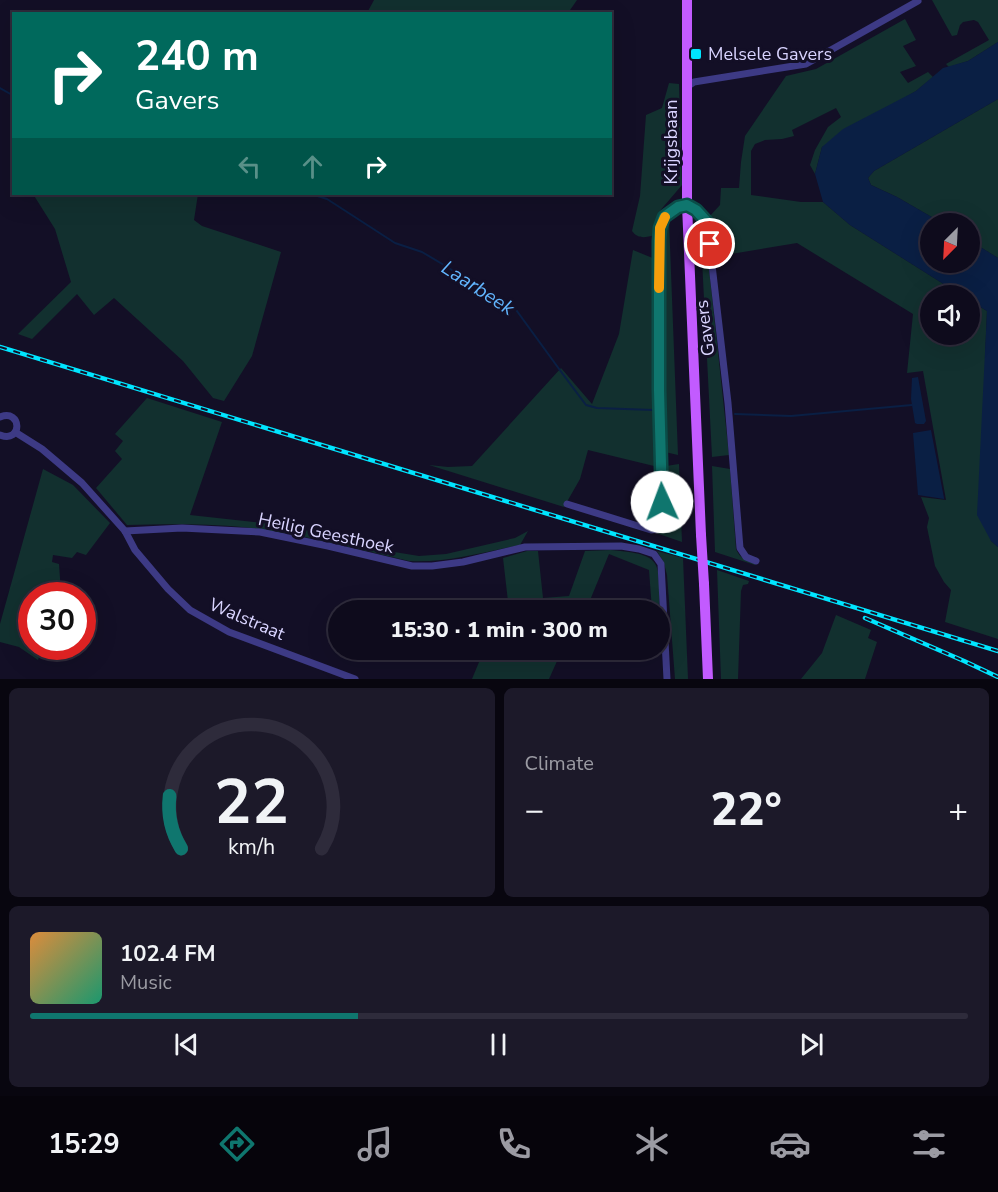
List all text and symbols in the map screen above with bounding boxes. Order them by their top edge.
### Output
text: 240 m [135,28,259,85]
icon: right [36,36,114,114]
place label: Melsele Gavers [708,42,832,66]
marker: Melsele Gavers [689,47,703,61]
text: Gavers [135,82,219,119]
street label: Krijgsbaan [659,99,683,185]
icon: left [233,150,266,183]
icon: ahead [296,150,329,183]
icon: right [359,150,392,183]
north arrow [920,213,980,273]
map controls [920,213,980,345]
pin [684,218,735,269]
icon: arrive [693,227,726,260]
water label: Laarbeek [436,254,521,322]
button: sound [920,285,980,345]
street label: Gavers [690,299,720,357]
position arrow [630,470,694,534]
street label: Heilig Geesthoek [256,507,397,559]
speed limit sign: 30 [18,582,96,660]
street label: Walstraat [205,592,289,646]
text: 15:30 · 1 min · 300 m [390,615,608,645]
text: Climate [525,750,594,777]
text: 22 [214,760,289,845]
text: 22° [711,780,782,841]
text: − [525,788,544,833]
text: + [948,788,968,833]
text: km/h [228,833,275,863]
text: 102.4 FM [120,939,216,969]
text: Music [120,969,172,996]
icon: previous [170,1028,203,1061]
icon: pause [482,1028,515,1061]
icon: next [795,1028,828,1061]
icon: directions [216,1123,258,1165]
icon: music [354,1123,396,1165]
icon: phone [493,1123,535,1165]
icon: climate [631,1123,673,1165]
icon: car [769,1123,811,1165]
icon: filters [908,1123,950,1165]
text: 15:29 [48,1126,120,1163]

